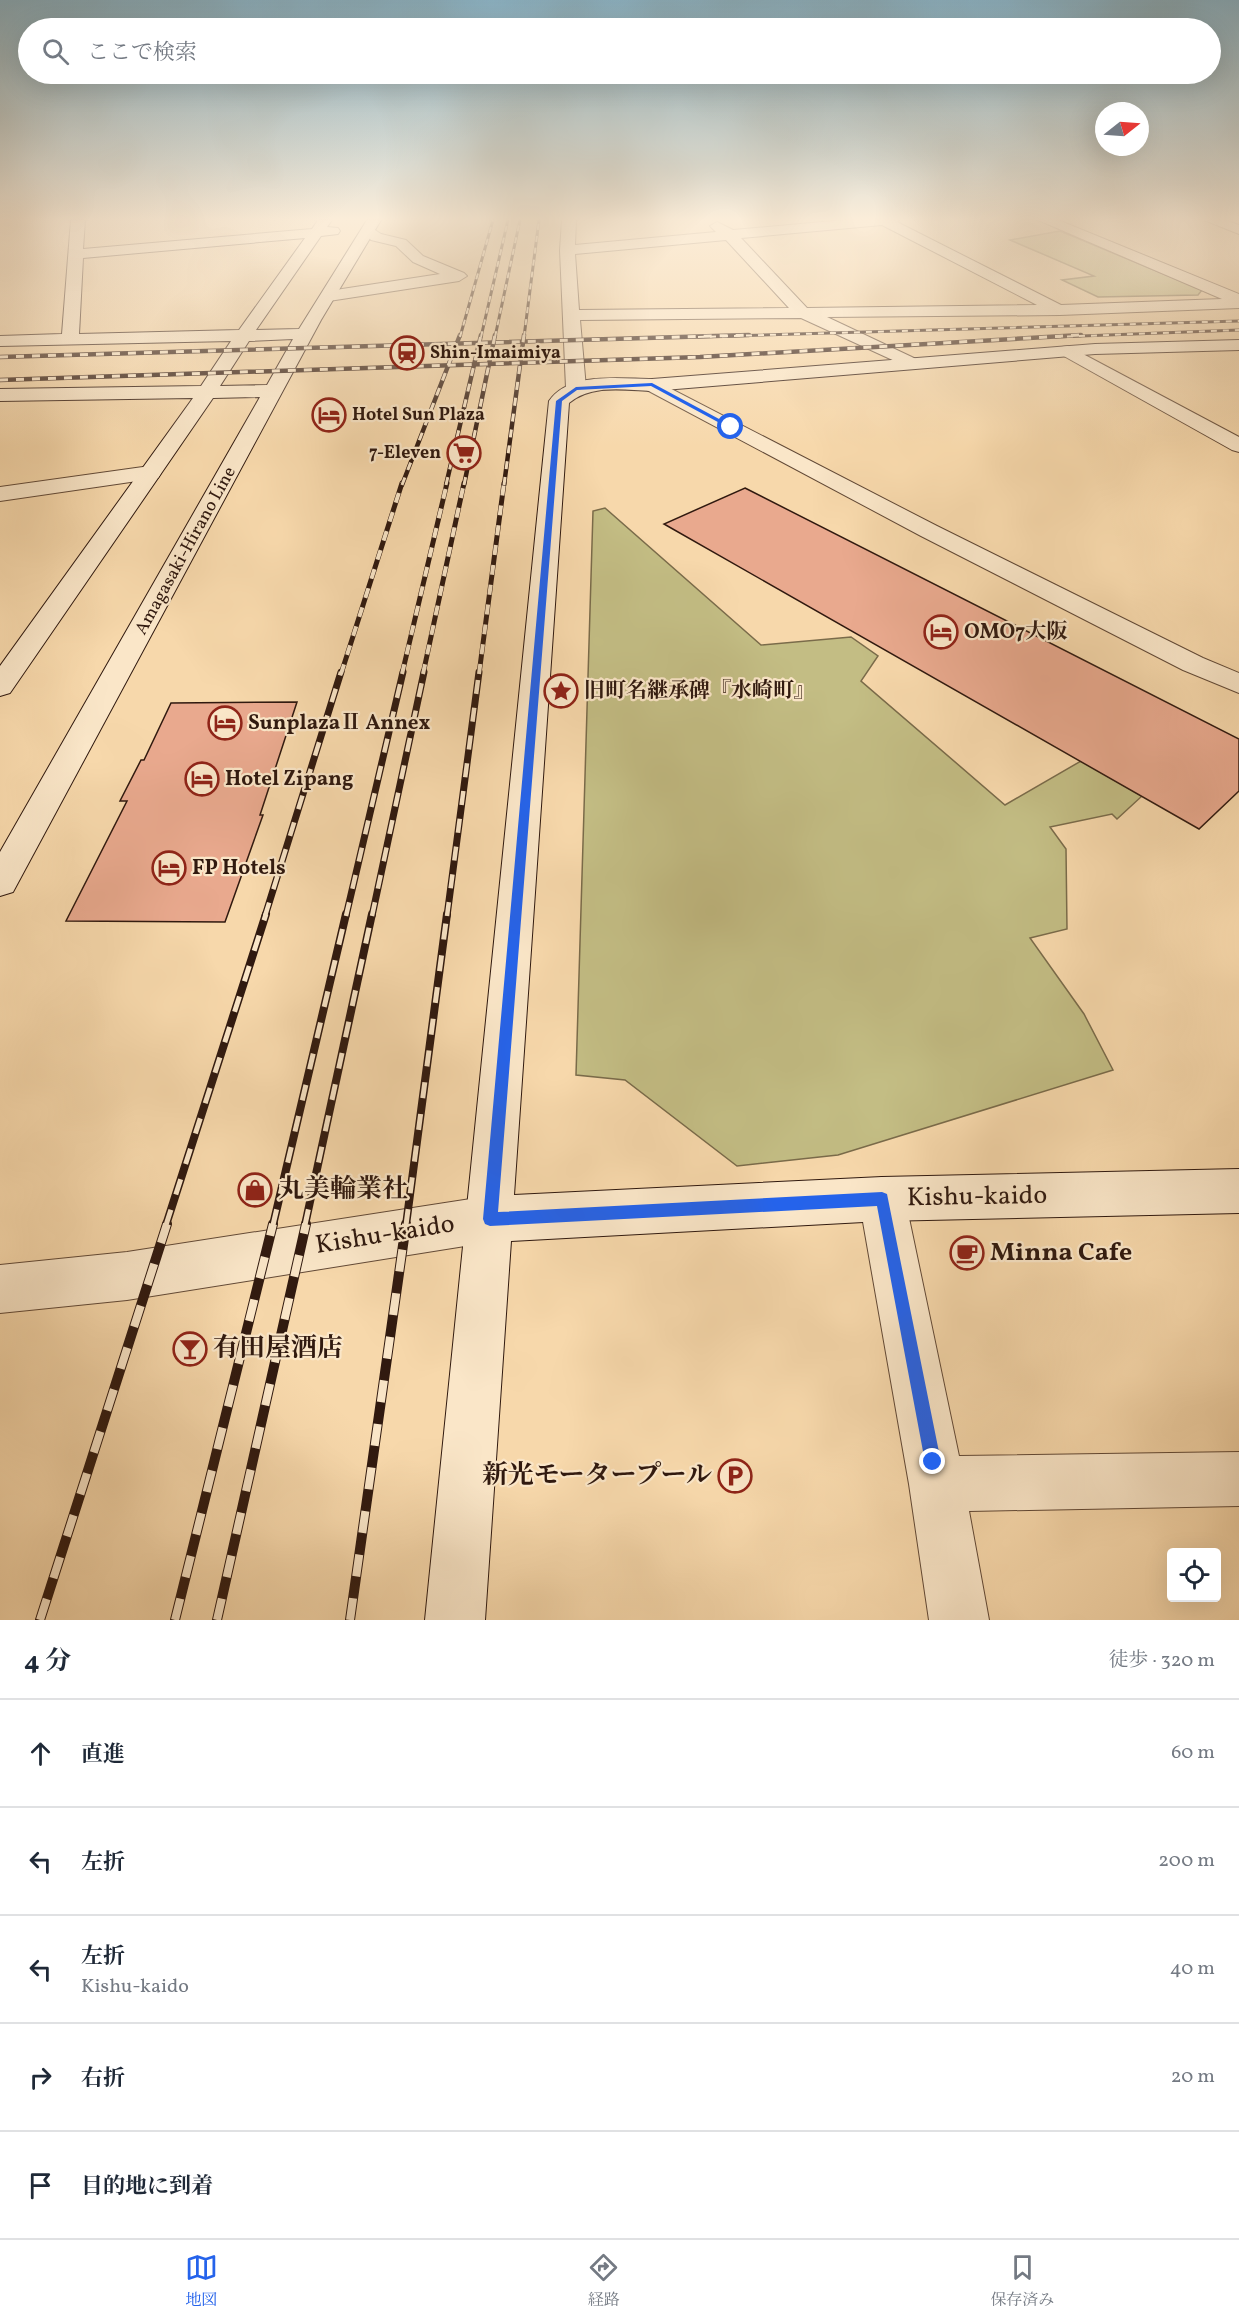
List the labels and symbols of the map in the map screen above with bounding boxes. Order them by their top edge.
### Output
north arrow [1095,102,1149,156]
station icon: Shin-Imaimiya [389,335,425,371]
place label: Shin-Imaimiya [430,341,561,366]
hotel icon: Hotel Sun Plaza [311,397,347,433]
place label: Hotel Sun Plaza [352,403,485,428]
route start [717,413,743,439]
supermarket icon: 7-Eleven [446,435,482,471]
place label: 7-Eleven [369,441,441,466]
street label: Amagasaki-Hirano Line [129,462,243,640]
hotel icon: OMO7大阪 [923,614,959,650]
place label: OMO7大阪 [964,618,1068,647]
place icon: 旧町名継承碑『水崎町』 [543,673,579,709]
place label: 旧町名継承碑『水崎町』 [584,677,815,706]
hotel icon: SunplazaⅡ Annex [207,705,243,741]
place label: SunplazaⅡ Annex [248,709,430,738]
hotel icon: Hotel Zipang [184,761,220,797]
place label: Hotel Zipang [225,765,353,794]
hotel icon: FP Hotels [151,850,187,886]
place label: FP Hotels [192,854,286,883]
shop icon: 丸美輪業社 [237,1172,273,1208]
place label: 丸美輪業社 [278,1172,408,1208]
street label: Kishu-kaido [907,1178,1047,1216]
street label: Kishu-kaido [313,1206,457,1264]
cafe icon: Minna Cafe [949,1235,985,1271]
place label: Minna Cafe [990,1235,1132,1271]
bar icon: 有田屋酒店 [172,1331,208,1367]
place label: 有田屋酒店 [213,1331,343,1367]
route end [919,1448,945,1474]
place label: 新光モータープール [482,1458,712,1494]
parking icon: 新光モータープール [717,1458,753,1494]

